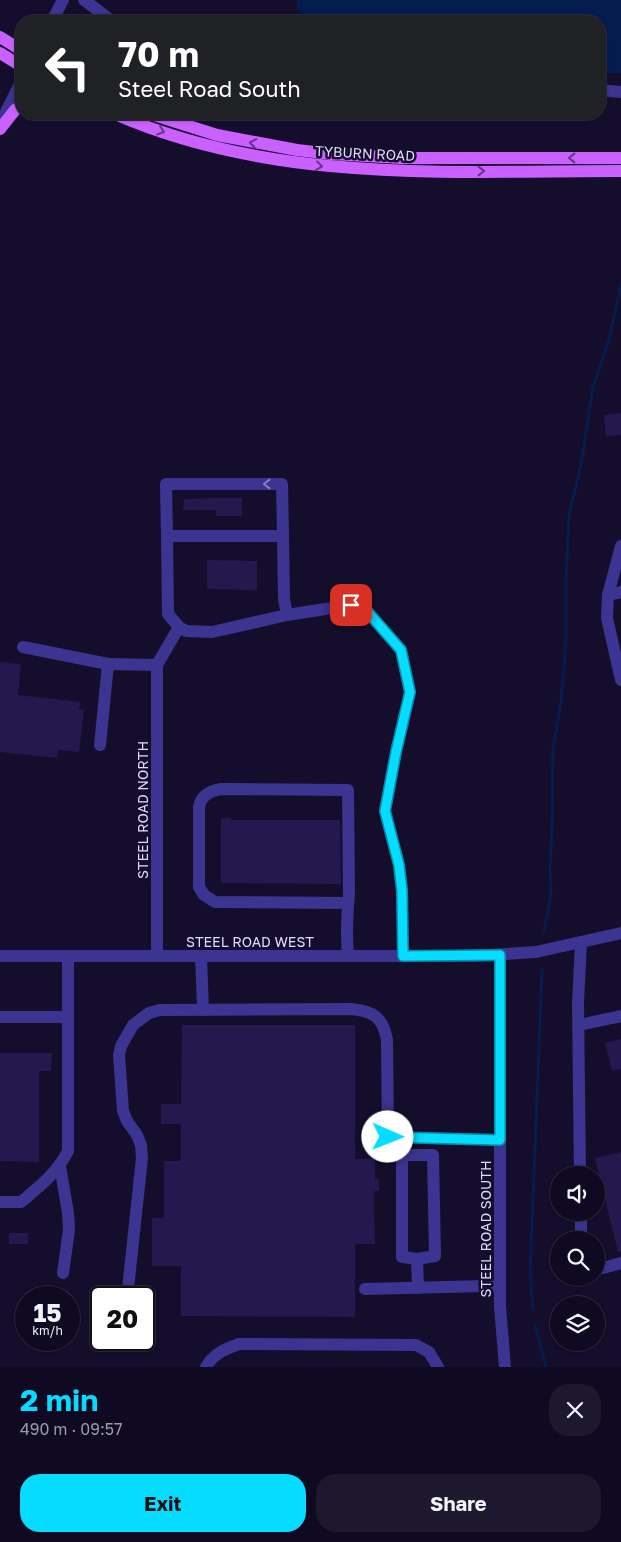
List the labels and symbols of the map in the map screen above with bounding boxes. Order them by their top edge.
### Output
one-way arrow [156,125,164,135]
one-way arrow [249,138,258,148]
street label: TYBURN ROAD [315,142,415,164]
one-way arrow [568,153,576,163]
one-way arrow [315,160,323,171]
one-way arrow [478,166,486,176]
one-way arrow [263,479,271,489]
pin [330,584,372,626]
street label: STEEL ROAD NORTH [134,741,151,879]
street label: STEEL ROAD WEST [186,933,314,950]
position arrow [361,1110,413,1162]
street label: STEEL ROAD SOUTH [477,1160,494,1298]
speed limit sign: 20 [90,1286,155,1351]

